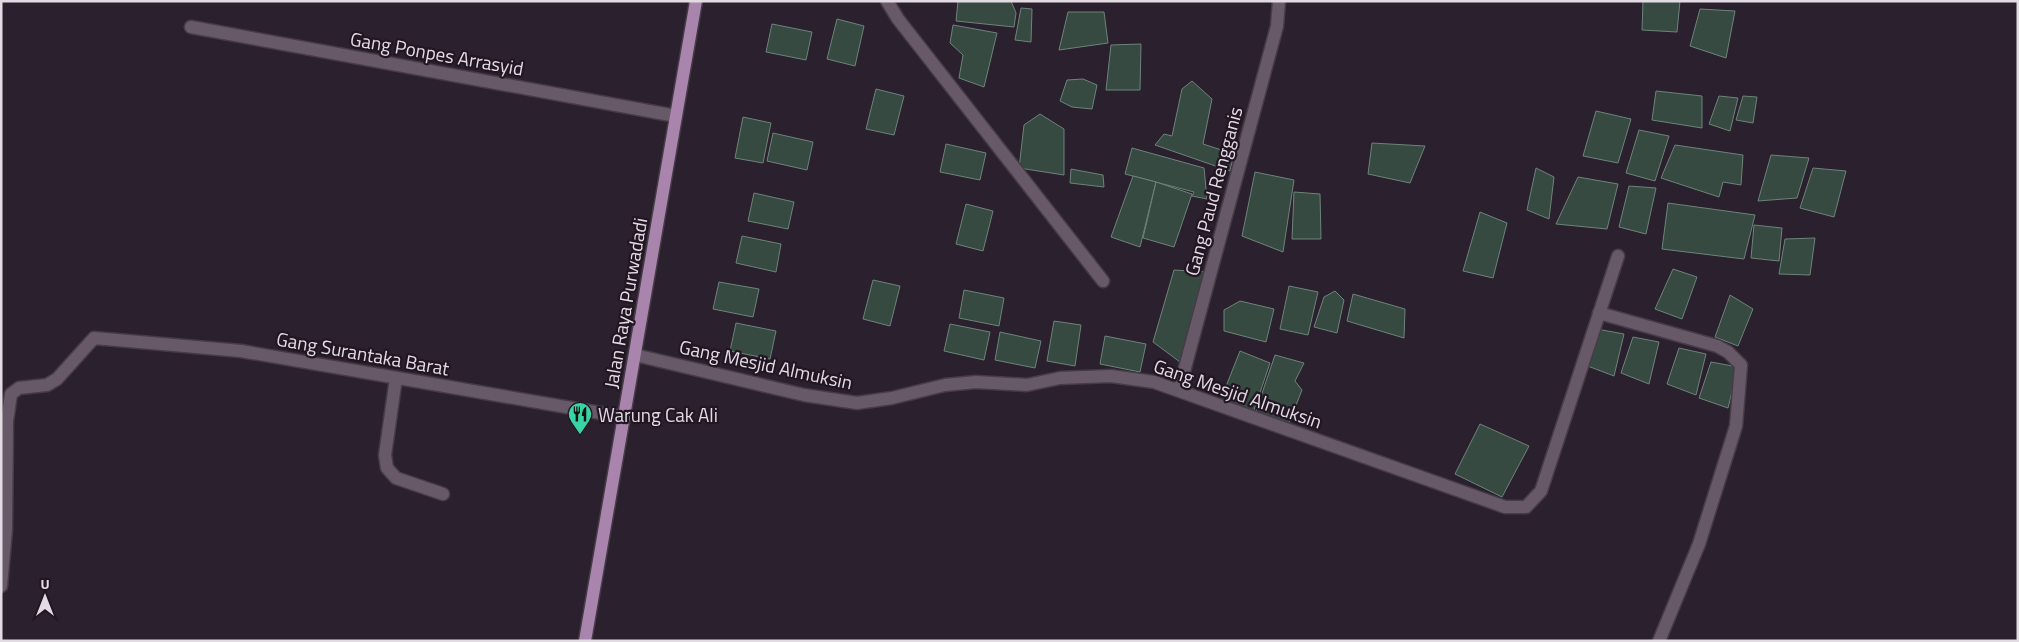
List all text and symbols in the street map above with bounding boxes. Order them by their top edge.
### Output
street label: Gang Ponpes Arrasyid [348,23,526,83]
street label: Gang Paud Rengganis [1176,103,1250,279]
street label: Jalan Raya Purwadadi [596,215,654,391]
street label: Gang Surantaka Barat [274,324,452,383]
street label: Gang Mesjid Almuksin [677,331,855,397]
street label: Gang Mesjid Almuksin [1150,351,1326,435]
place label: Warung Cak Ali [598,400,718,429]
restaurant icon: Warung Cak Ali [567,401,593,435]
north arrow [20,572,70,622]
text: U [40,573,50,594]

